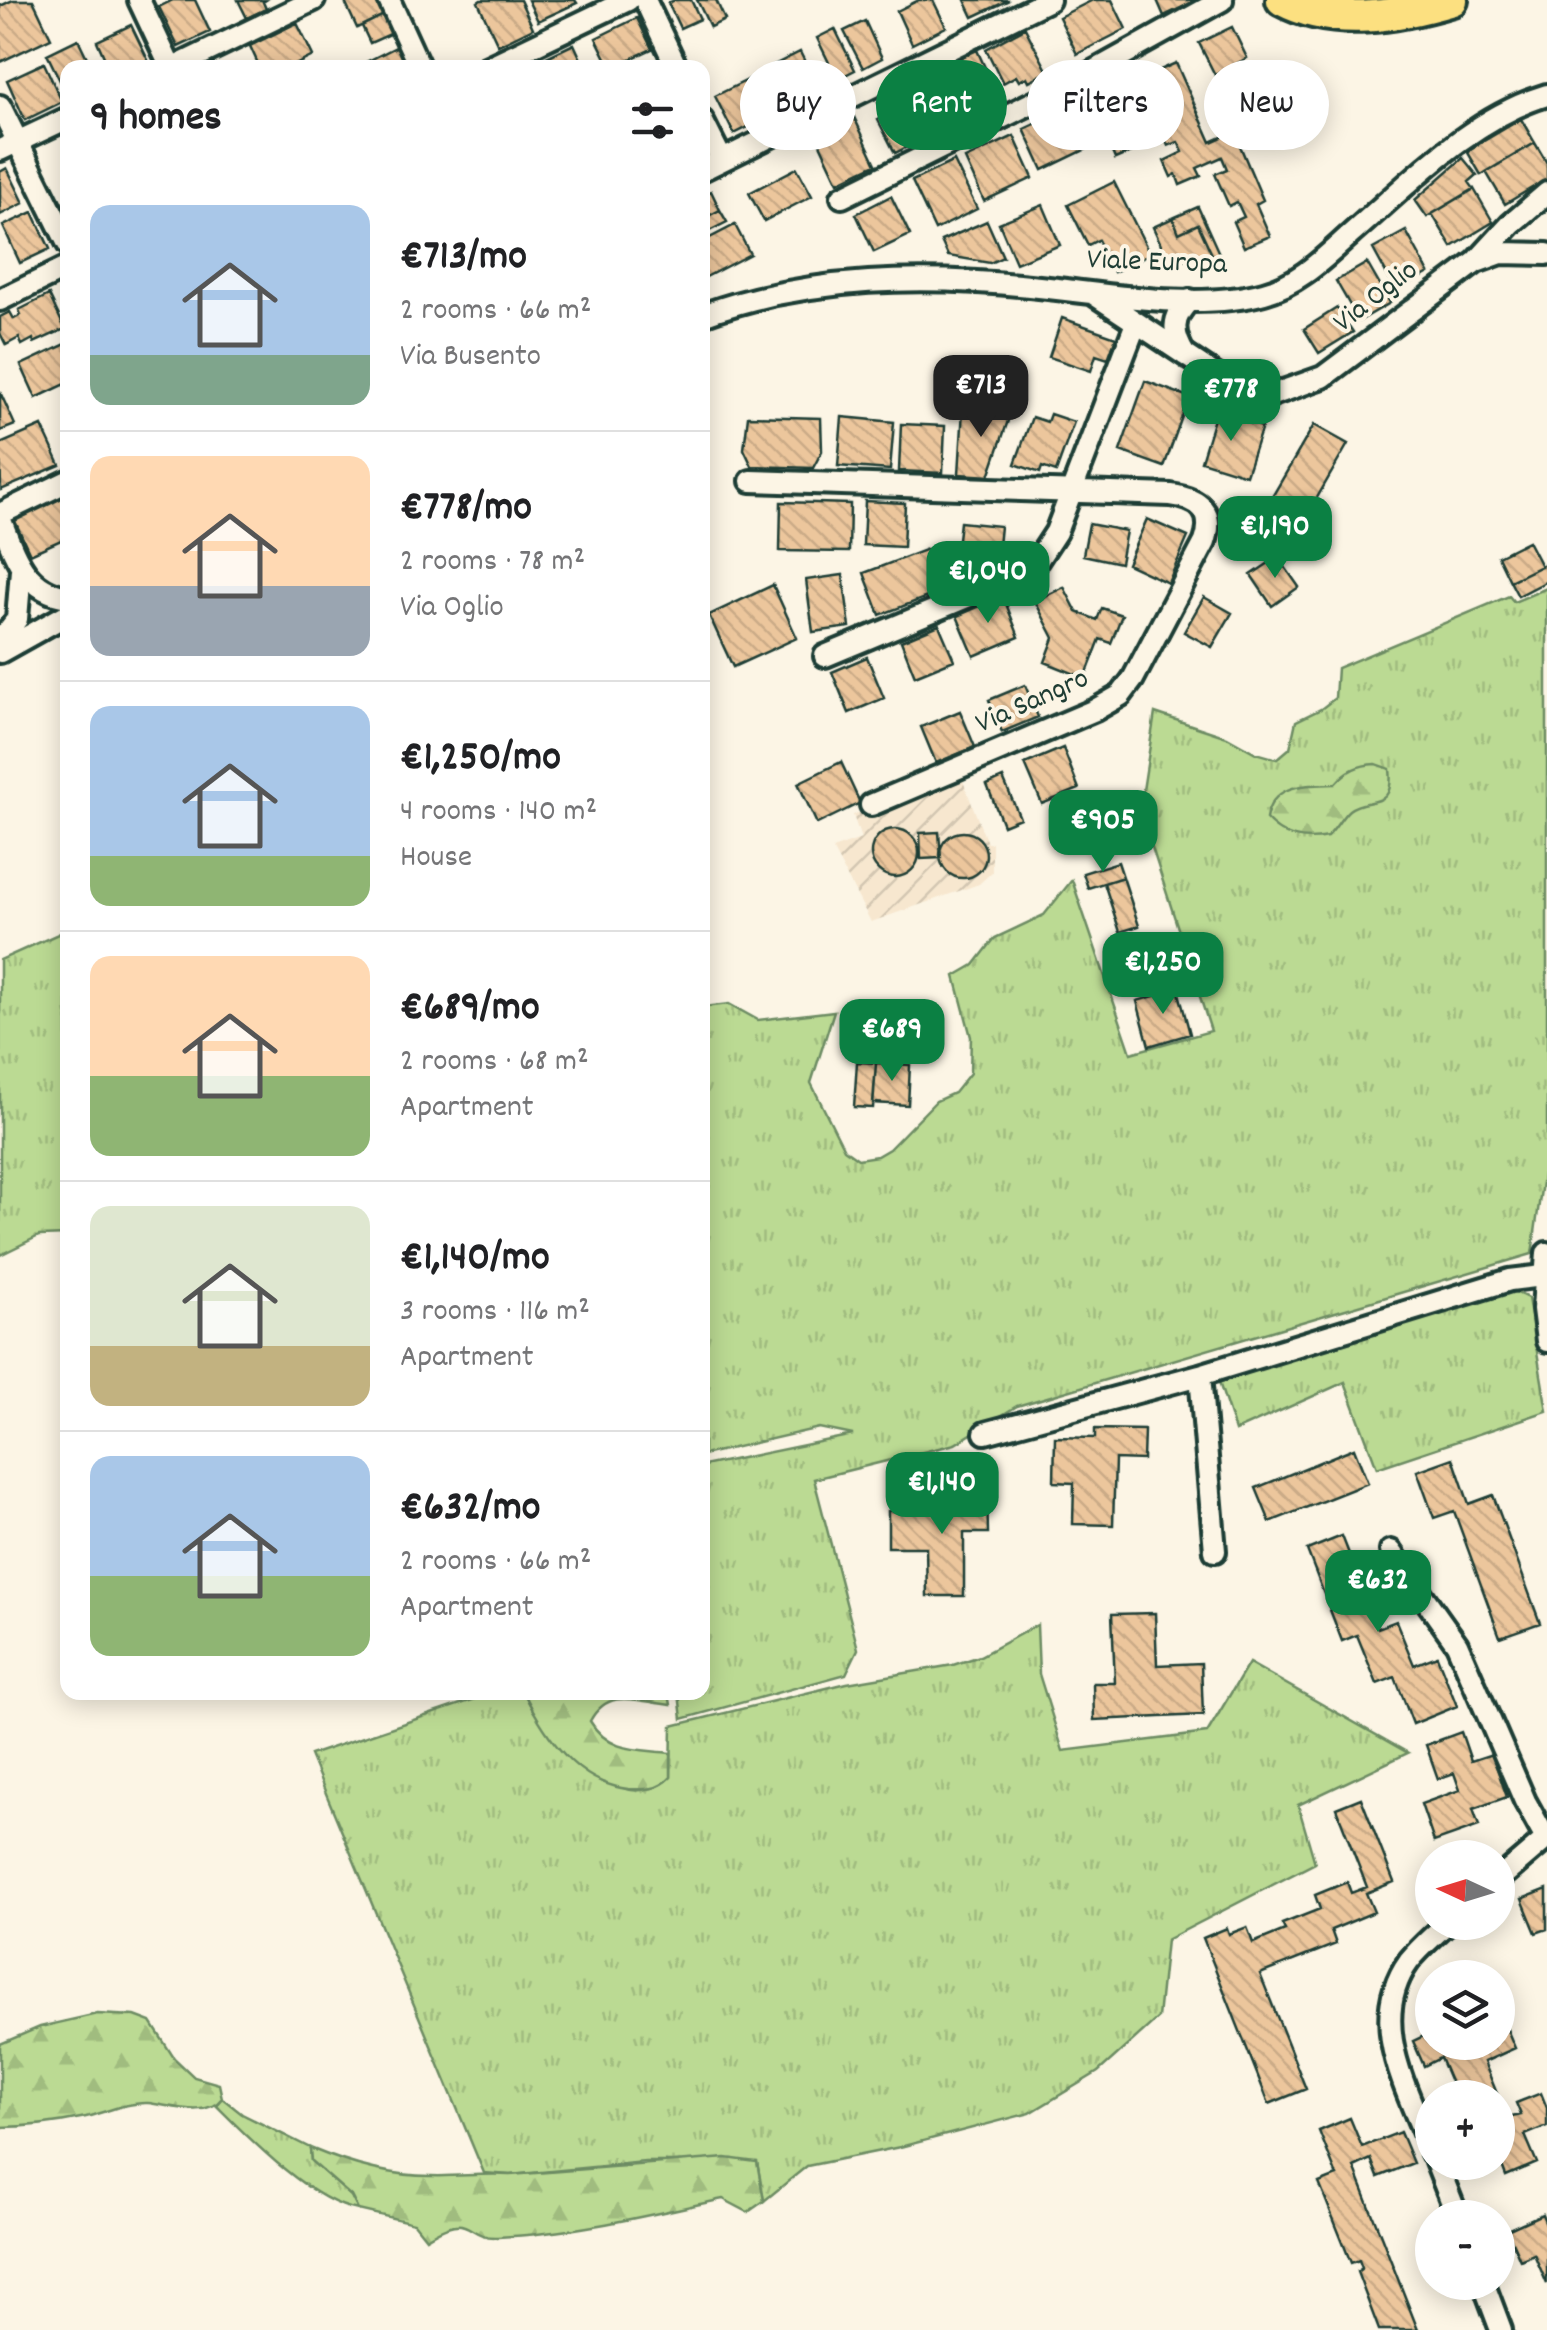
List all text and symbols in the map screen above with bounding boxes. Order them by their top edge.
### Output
chip: Buy [740,60,856,150]
chip: Rent [876,60,1007,150]
chip: Filters [1027,60,1184,150]
chip: New [1204,60,1329,150]
text: 9 homes [90,90,222,150]
icon: filters [625,93,680,148]
text: €713/mo [400,229,527,289]
street label: Viale Europa [1086,240,1229,288]
icon: home [170,245,290,365]
street label: Via Oglio [1325,251,1429,345]
text: 2 rooms · 66 m² [400,289,591,335]
text: Via Busento [400,335,541,381]
pin: €713 [922,355,1040,440]
pin: €778 [1172,359,1290,444]
text: €713 [955,364,1007,410]
text: €778 [1203,368,1259,414]
text: €778/mo [400,480,532,540]
icon: home [170,496,290,616]
pin: €1,190 [1194,496,1356,581]
text: €1,190 [1240,505,1310,551]
text: 2 rooms · 78 m² [400,540,585,586]
pin: €1,040 [907,541,1069,626]
text: €1,040 [948,550,1028,596]
text: Via Oglio [400,586,504,632]
street label: Via Sangro [970,659,1096,747]
text: €1,250/mo [400,730,561,790]
icon: home [170,746,290,866]
text: 4 rooms · 140 m² [400,790,597,836]
pin: €905 [1044,790,1162,875]
text: €905 [1071,799,1135,845]
text: House [400,836,472,882]
pin: €1,250 [1082,932,1244,1017]
text: €1,250 [1124,941,1202,987]
text: €689/mo [400,980,540,1040]
icon: home [170,996,290,1116]
pin: €689 [833,999,951,1084]
text: €689 [861,1008,923,1054]
text: 2 rooms · 68 m² [400,1040,589,1086]
text: Apartment [400,1086,534,1132]
text: €1,140/mo [400,1230,550,1290]
icon: home [170,1246,290,1366]
text: 3 rooms · 116 m² [400,1290,590,1336]
text: Apartment [400,1336,534,1382]
pin: €1,140 [861,1452,1023,1537]
text: €1,140 [908,1461,976,1507]
text: €632/mo [400,1480,541,1540]
icon: home [170,1496,290,1616]
text: 2 rooms · 66 m² [400,1540,591,1586]
pin: €632 [1319,1550,1437,1635]
text: €632 [1347,1559,1409,1605]
text: Apartment [400,1586,534,1632]
north arrow [1415,1840,1515,1940]
map controls [1415,1840,1515,2300]
button: layers [1415,1960,1515,2060]
button: + [1415,2080,1515,2180]
button: − [1415,2200,1515,2300]

